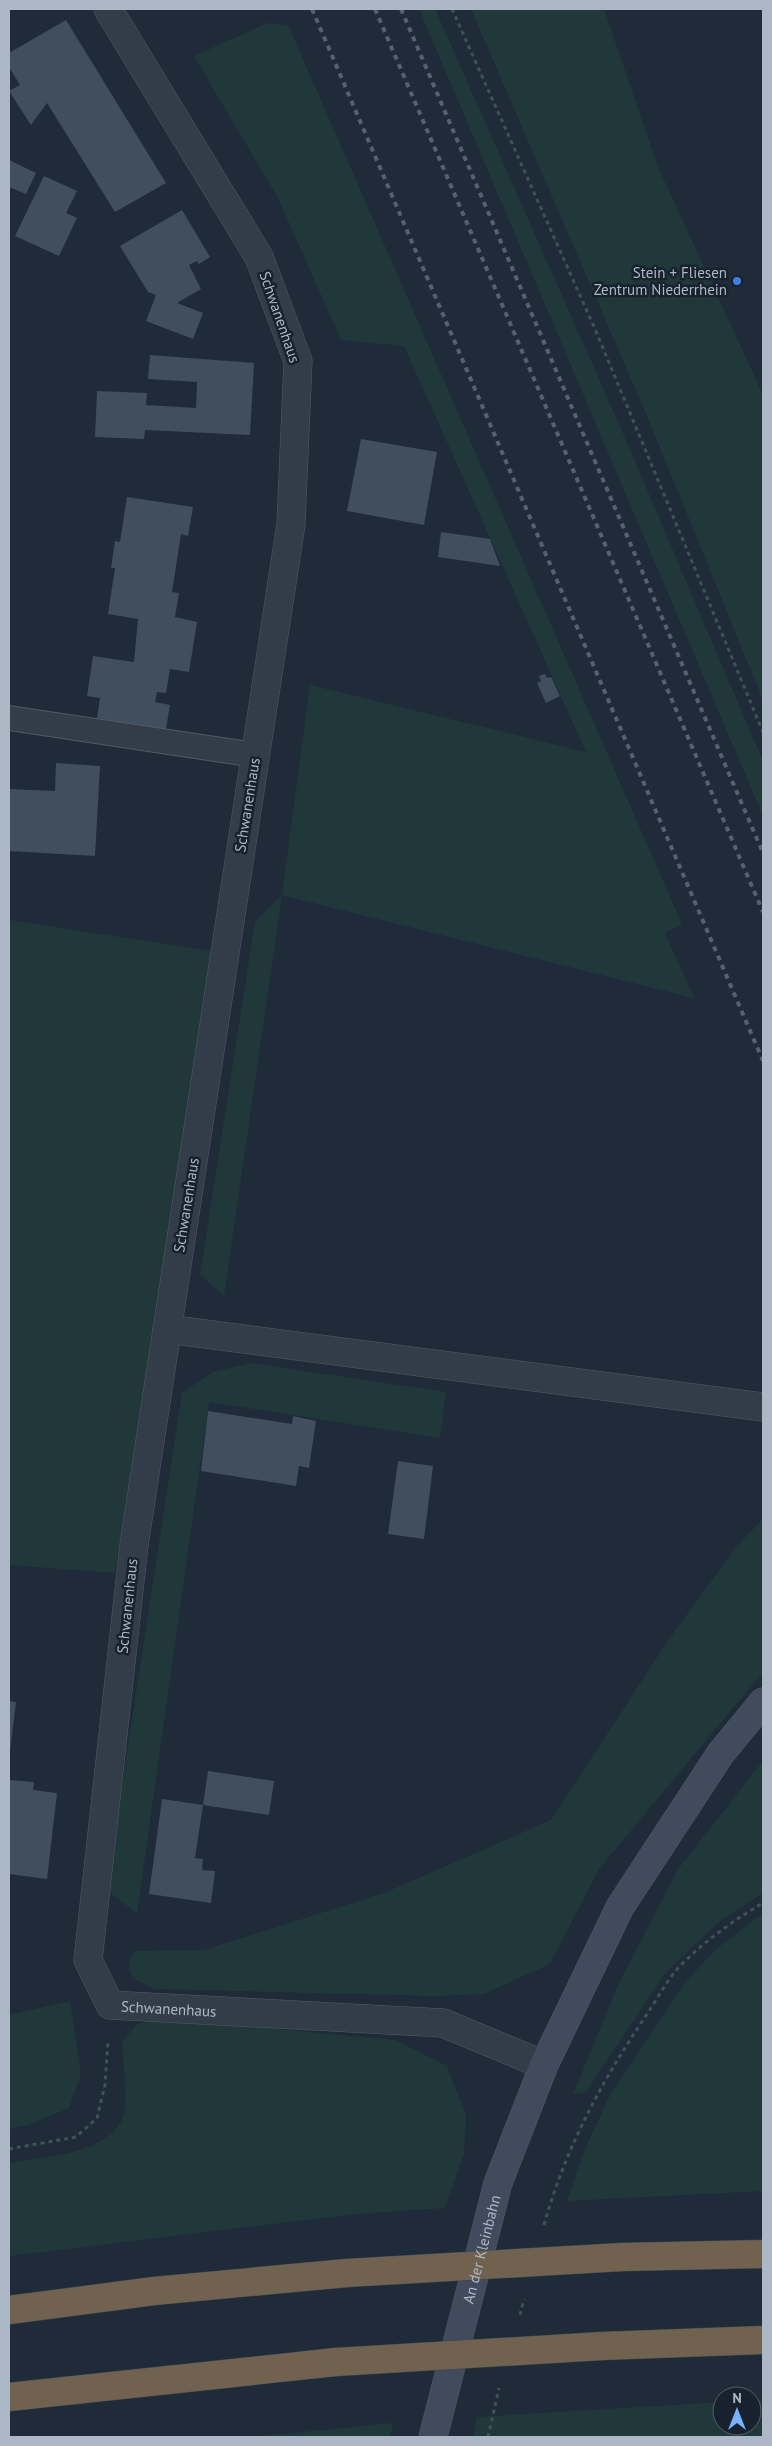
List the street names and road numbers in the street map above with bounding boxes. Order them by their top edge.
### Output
street label: Schwanenhaus [255,269,305,365]
street label: Schwanenhaus [230,756,264,854]
street label: Schwanenhaus [169,1156,203,1254]
street label: Schwanenhaus [113,1558,141,1654]
street label: Schwanenhaus [120,1996,217,2020]
street label: An der Kleinbahn [458,2193,504,2305]

